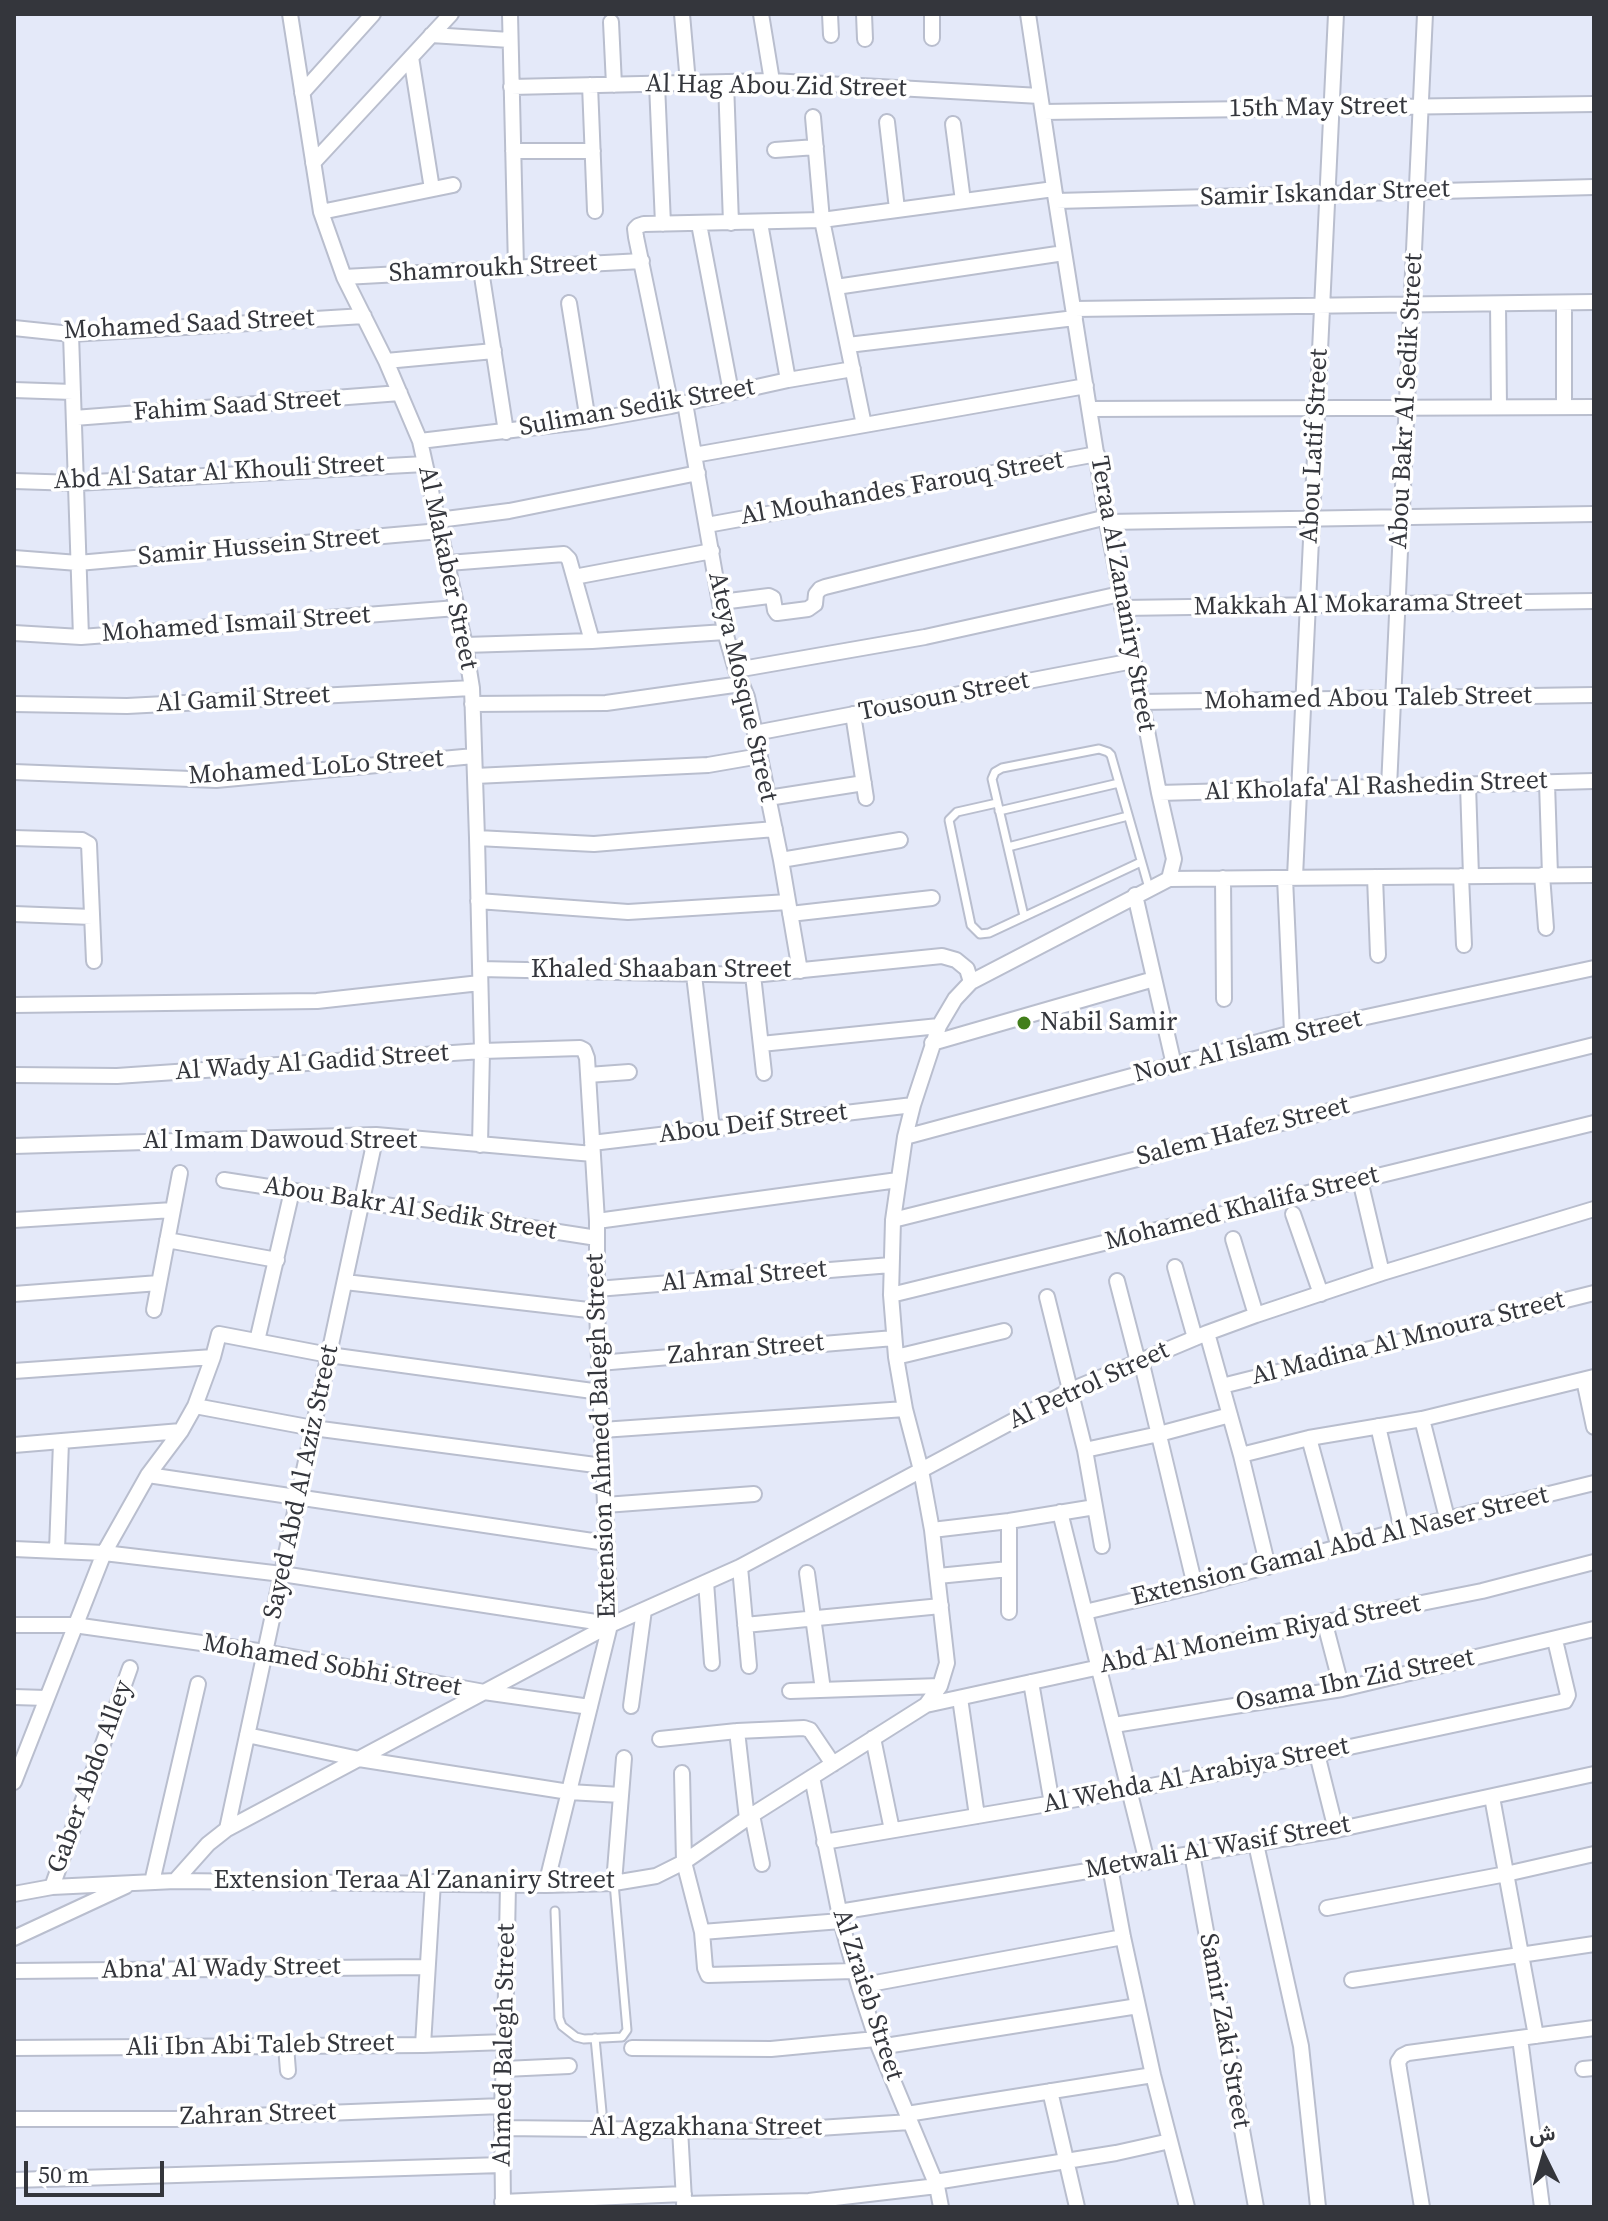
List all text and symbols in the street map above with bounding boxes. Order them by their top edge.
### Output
street label: Al Hag Abou Zid Street [645,69,907,105]
street label: 15th May Street [1228,91,1408,125]
street label: Samir Iskandar Street [1200,174,1450,214]
street label: Shamroukh Street [388,248,598,290]
street label: Abou Bakr Al Sedik Street [1384,252,1430,550]
street label: Mohamed Saad Street [63,303,315,347]
street label: Abou Latif Street [1294,348,1336,544]
street label: Suliman Sedik Street [517,372,757,444]
street label: Fahim Saad Street [132,383,342,429]
street label: Al Mouhandes Farouq Street [738,445,1066,533]
street label: Abd Al Satar Al Khouli Street [53,449,385,497]
street label: Teraa Al Zananiry Street [1082,454,1162,734]
street label: Al Makaber Street [410,463,484,673]
street label: Samir Hussein Street [137,521,381,573]
street label: Ateya Mosque Street [700,569,784,805]
street label: Makkah Al Mokarama Street [1193,587,1523,623]
street label: Mohamed Ismail Street [101,600,371,650]
street label: Tousoun Street [856,665,1032,729]
street label: Al Gamil Street [155,680,331,720]
street label: Mohamed Abou Taleb Street [1204,681,1532,717]
street label: Mohamed LoLo Street [187,744,445,792]
street label: Al Kholafa' Al Rashedin Street [1204,765,1548,809]
street label: Khaled Shaaban Street [531,954,791,986]
street label: Nour Al Islam Street [1131,1004,1365,1090]
place label: Nabil Samir [1040,1007,1177,1039]
marker: Nabil Samir [1015,1014,1033,1032]
street label: Al Wady Al Gadid Street [174,1038,450,1088]
street label: Salem Hafez Street [1134,1091,1352,1173]
street label: Abou Deif Street [657,1097,849,1151]
street label: Al Imam Dawoud Street [143,1125,417,1157]
street label: Mohamed Khalifa Street [1102,1160,1382,1258]
street label: Abou Bakr Al Sedik Street [261,1170,559,1248]
street label: Extension Ahmed Balegh Street [580,1253,624,1619]
street label: Al Amal Street [660,1254,828,1300]
street label: Al Madina Al Mnoura Street [1248,1285,1568,1393]
street label: Zahran Street [667,1328,825,1372]
street label: Al Petrol Street [1004,1335,1174,1437]
street label: Sayed Abd Al Aziz Street [258,1342,346,1622]
street label: Extension Gamal Abd Al Naser Street [1128,1480,1552,1614]
street label: Abd Al Moneim Riyad Street [1097,1589,1423,1681]
street label: Mohamed Sobhi Street [200,1628,464,1704]
street label: Osama Ibn Zid Street [1233,1643,1477,1719]
street label: Gaber Abdo Alley [42,1676,140,1878]
street label: Al Wehda Al Arabiya Street [1041,1731,1351,1821]
street label: Metwali Al Wasif Street [1083,1809,1353,1887]
street label: Extension Teraa Al Zananiry Street [213,1865,615,1897]
street label: Al Zraieb Street [825,1905,909,2085]
street label: Ahmed Balegh Street [487,1923,523,2167]
street label: Samir Zaki Street [1191,1931,1257,2131]
street label: Abna' Al Wady Street [101,1951,341,1987]
street label: Ali Ibn Abi Taleb Street [126,2028,394,2064]
street label: Zahran Street [179,2097,337,2133]
street label: Al Agzakhana Street [590,2112,822,2144]
north arrow [1504,2117,1584,2197]
text: ش [1527,2117,1556,2149]
scale bar [28,2145,168,2195]
text: 50 m [38,2158,89,2191]

